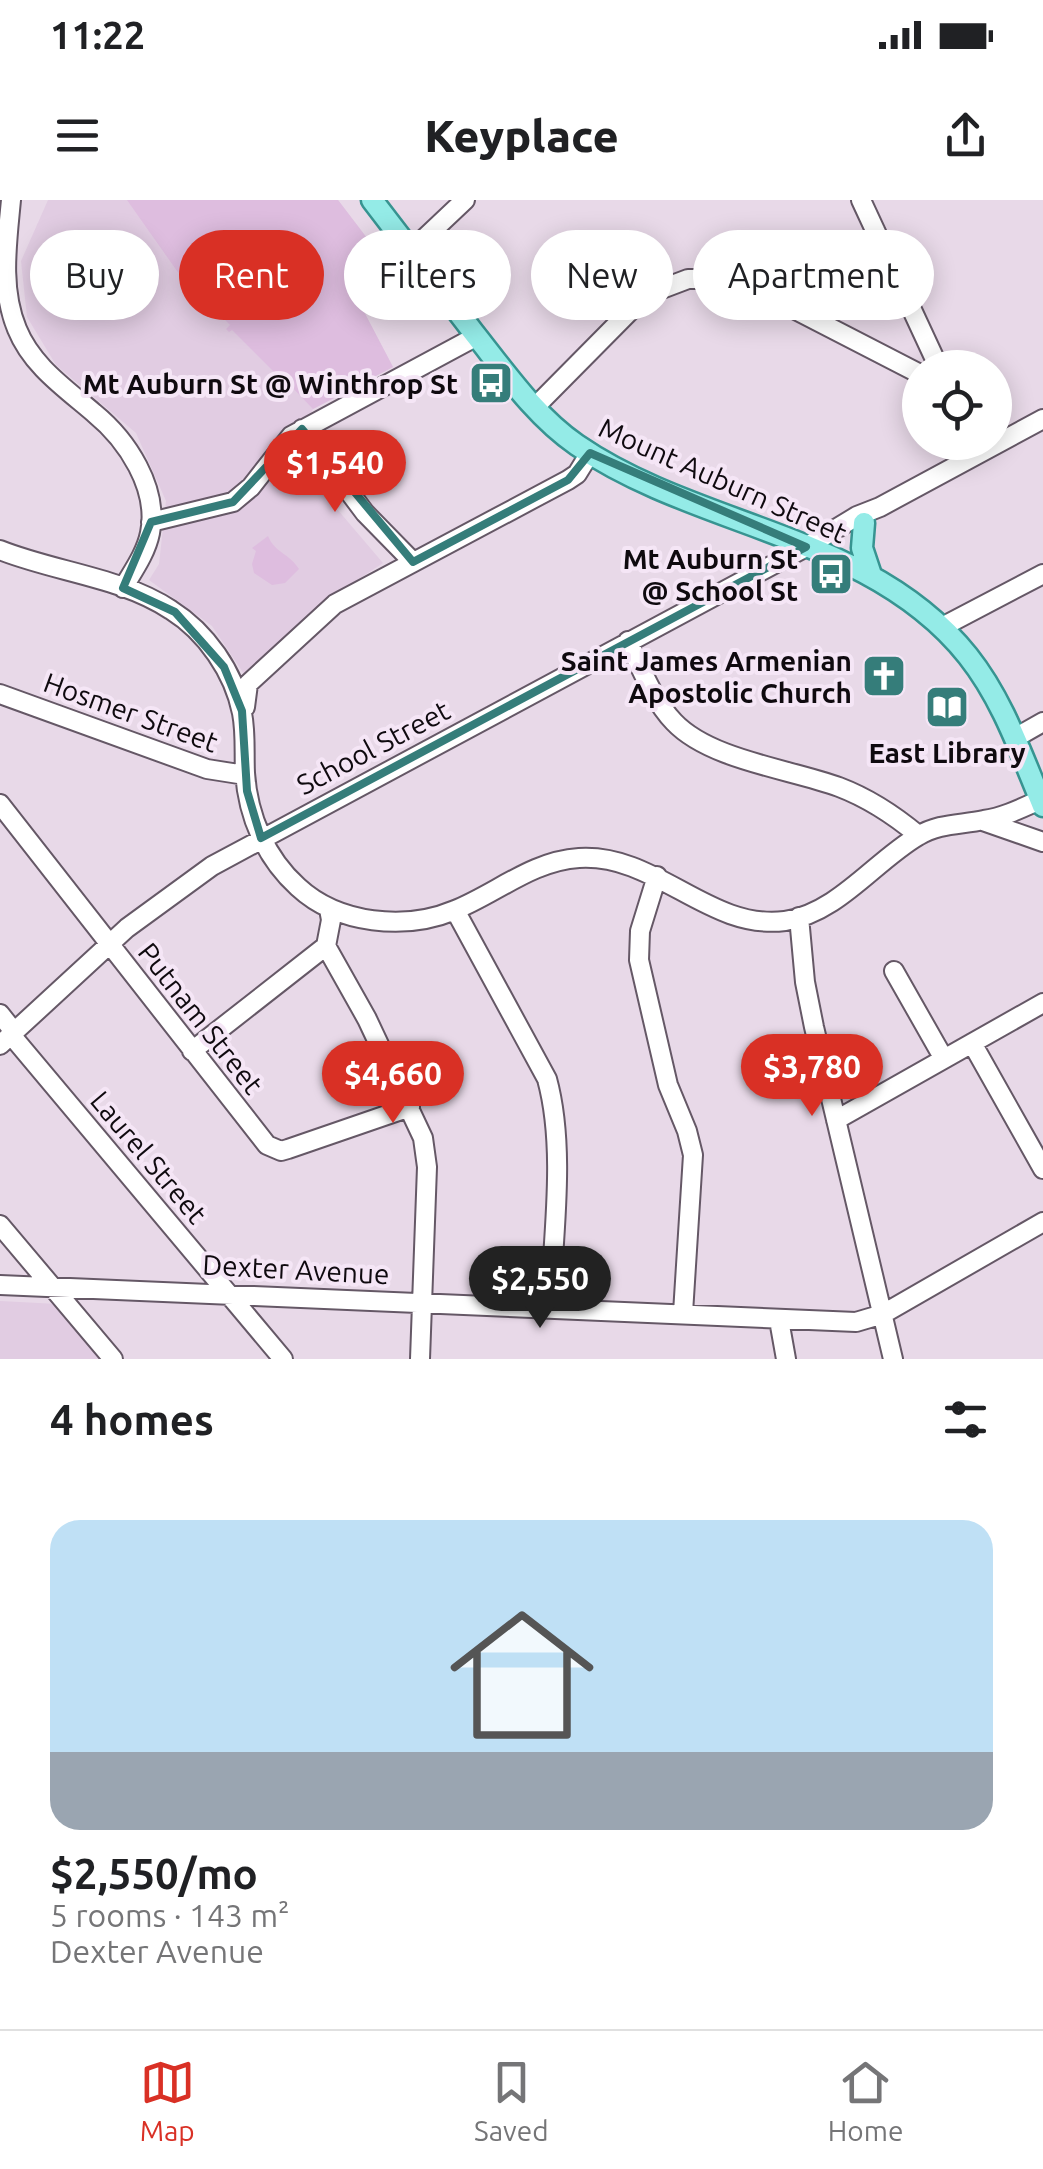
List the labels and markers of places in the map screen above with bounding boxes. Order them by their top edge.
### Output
bus stop icon: Mt Auburn St @ Winthrop St [468,360,514,406]
place label: Mt Auburn St @ Winthrop St [83,368,458,399]
pin: $1,540 [254,430,416,515]
place label: Mt Auburn St @ School St [623,543,798,606]
bus stop icon: Mt Auburn St @ School St [808,551,854,597]
place label: Saint James Armenian Apostolic Church [561,645,852,708]
church icon: Saint James Armenian Apostolic Church [861,653,907,699]
library icon: East Library [924,684,970,730]
place label: East Library [868,737,1026,768]
pin: $3,780 [731,1034,893,1119]
pin: $4,660 [312,1041,474,1126]
pin: $2,550 [459,1246,621,1331]

